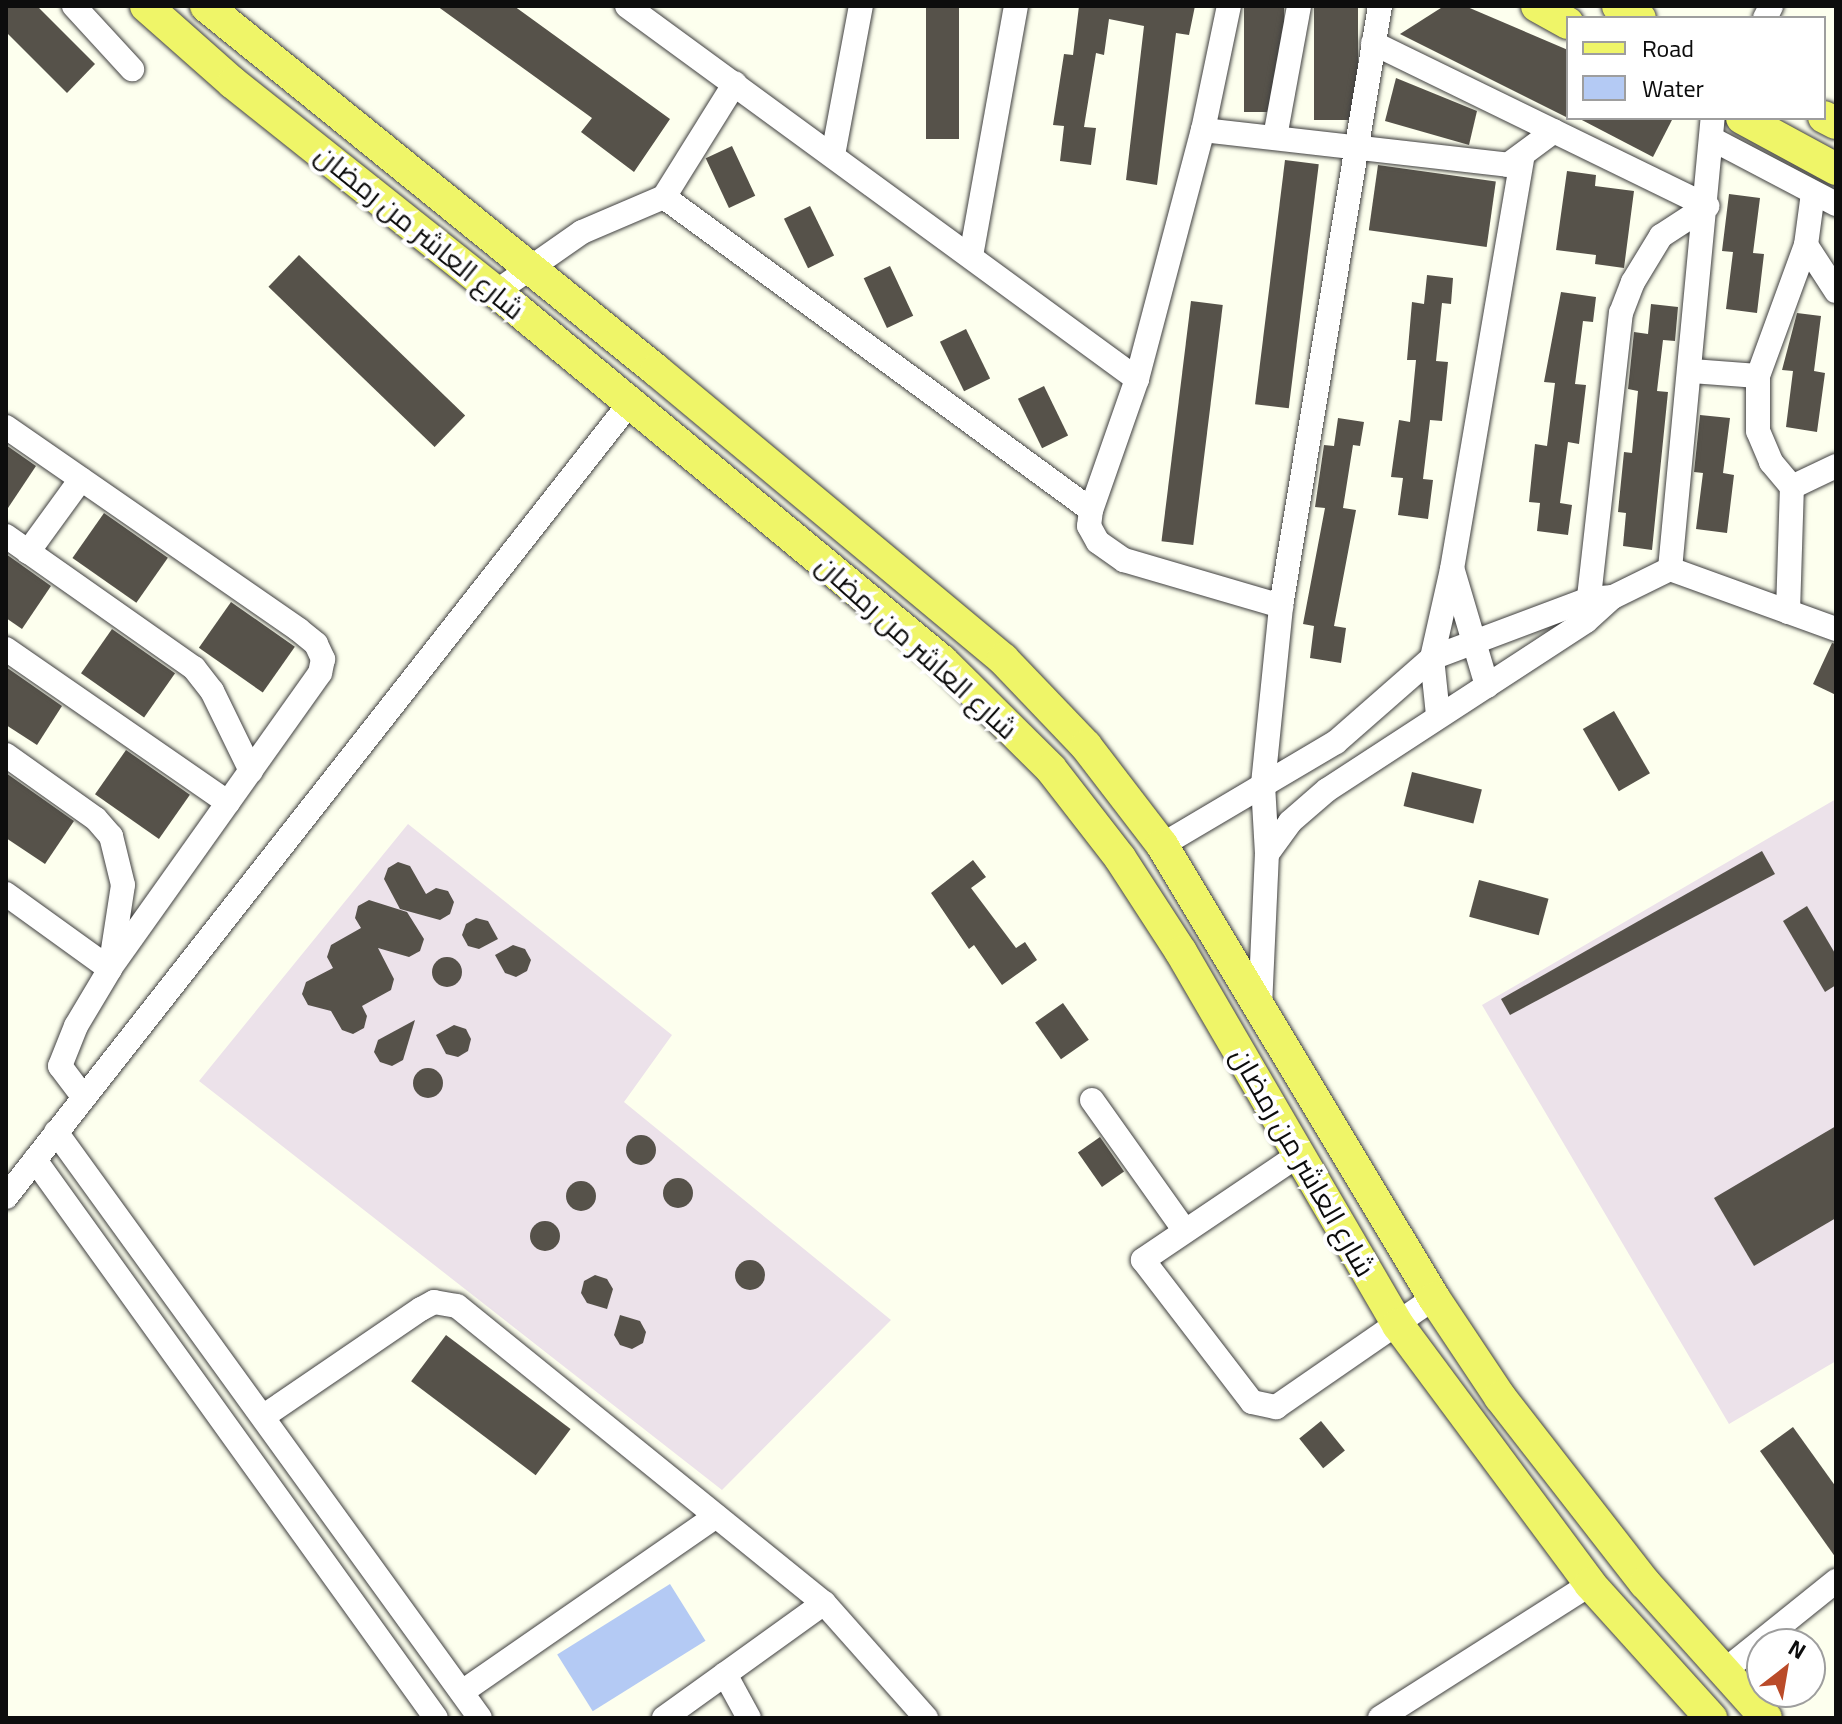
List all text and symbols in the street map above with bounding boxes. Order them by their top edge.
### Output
legend [1566,16,1826,120]
text: Road [1642,26,1694,71]
text: Water [1642,66,1704,111]
street label: شارع العاشر من رمضان [309,138,531,326]
street label: شارع العاشر من رمضان [810,548,1024,746]
street label: شارع العاشر من رمضان [1224,1042,1382,1282]
text: N [1780,1627,1815,1671]
north arrow [1746,1628,1826,1708]

